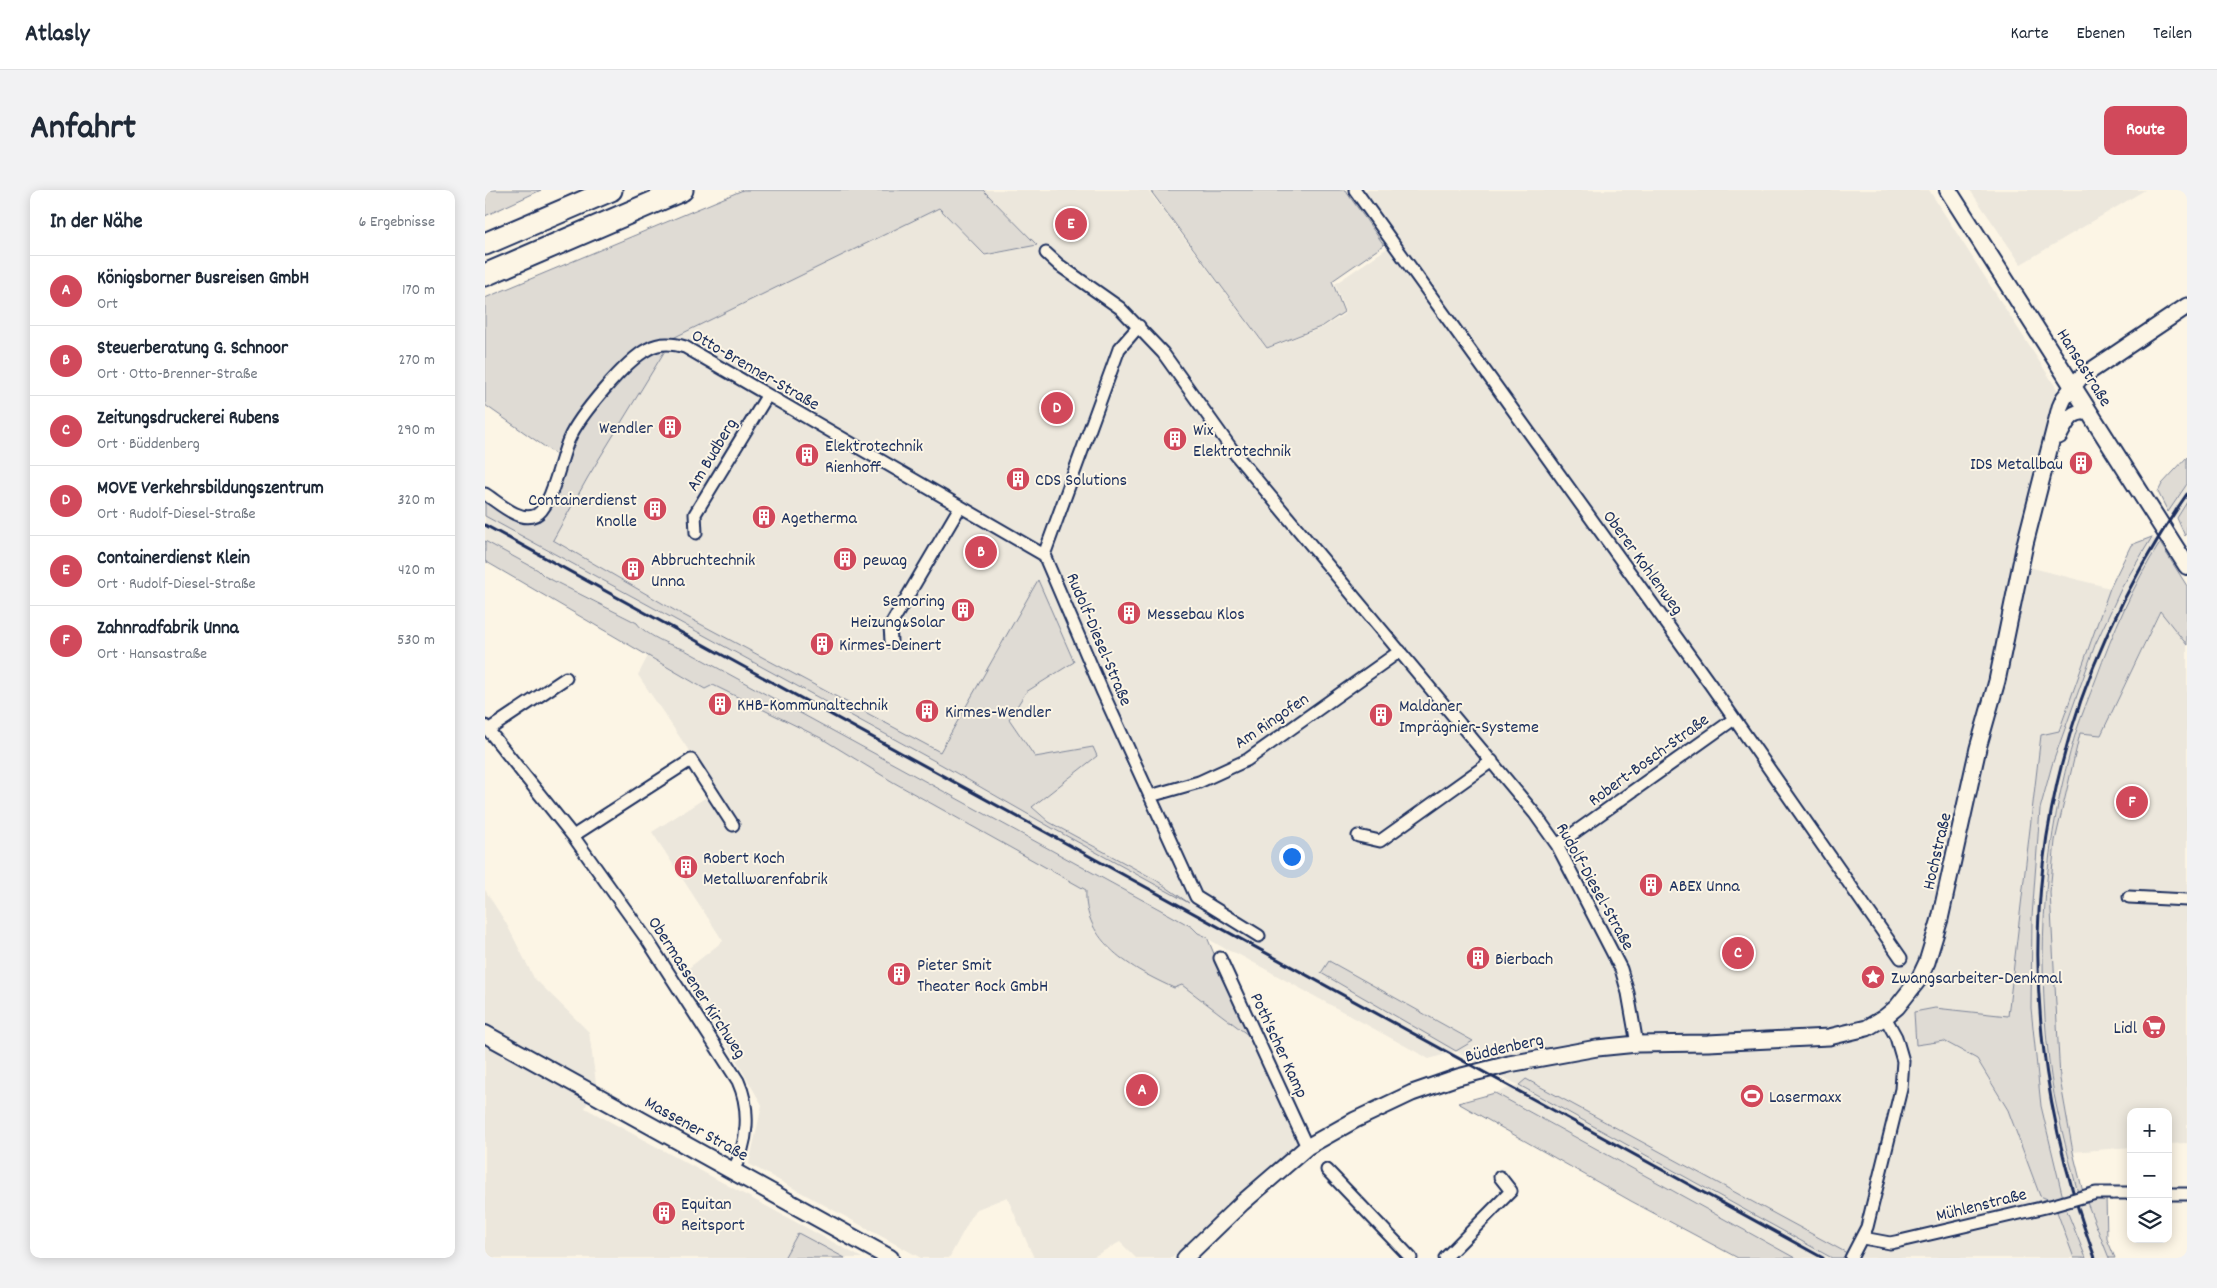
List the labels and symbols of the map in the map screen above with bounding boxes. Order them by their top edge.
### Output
pin: E [1055,205,1087,243]
street label: Otto-Brenner-Straße [686,324,824,418]
street label: Hansastraße [2049,324,2117,412]
pin: D [1041,389,1073,427]
building icon: Wendler [657,414,683,440]
street label: Am Budberg [681,414,745,497]
place label: Wendler [599,417,653,442]
place label: Wix Elektrotechnik [1193,419,1291,465]
building icon: Wix Elektrotechnik [1162,426,1188,452]
place label: Elektrotechnik Rienhoff [825,435,923,481]
building icon: Elektrotechnik Rienhoff [794,442,820,468]
building icon: IDS Metallbau [2068,450,2094,476]
place label: IDS Metallbau [1970,453,2063,478]
building icon: CDS Solutions [1005,466,1031,492]
place label: CDS Solutions [1035,469,1127,494]
place label: Containerdienst Knolle [528,489,637,535]
building icon: Containerdienst Knolle [642,496,668,522]
building icon: Agetherma [751,504,777,530]
street label: Oberer Kohlenweg [1595,506,1689,621]
place label: Agetherma [781,507,857,532]
pin: B [965,533,997,571]
building icon: pewag [832,546,858,572]
place label: Abbruchtechnik Unna [651,549,755,595]
place label: pewag [863,549,907,574]
building icon: Abbruchtechnik Unna [620,556,646,582]
street label: Rudolf-Diesel-Straße [1058,570,1137,710]
place label: Semoring Heizung&Solar [851,590,945,636]
building icon: Semoring Heizung&Solar [950,597,976,623]
building icon: Messebau Klos [1116,600,1142,626]
place label: Messebau Klos [1147,603,1245,628]
building icon: Kirmes-Deinert [809,631,835,657]
place label: Kirmes-Deinert [839,634,942,659]
street label: Am Ringofen [1230,688,1315,756]
building icon: KHB-Kommunaltechnik [707,691,733,717]
place label: KHB-Kommunaltechnik [737,694,888,719]
place label: Maldaner Imprägnier-Systeme [1399,695,1539,741]
building icon: Kirmes-Wendler [914,698,940,724]
place label: Kirmes-Wendler [945,701,1052,726]
building icon: Maldaner Imprägnier-Systeme [1368,702,1394,728]
street label: Robert-Bosch-Straße [1584,709,1715,813]
pin: F [2116,783,2148,821]
street label: Hochstraße [1917,810,1959,893]
street label: Rudolf-Diesel-Straße [1548,819,1639,956]
your location [1279,844,1305,870]
place label: Robert Koch Metallwarenfabrik [703,847,828,893]
building icon: Robert Koch Metallwarenfabrik [673,854,699,880]
building icon: ABEX Unna [1638,872,1664,898]
place label: ABEX Unna [1669,875,1740,900]
street label: Obermassener Kirchweg [641,912,751,1064]
pin: C [1722,934,1754,972]
building icon: Bierbach [1465,945,1491,971]
place label: Bierbach [1495,948,1553,973]
place label: Pieter Smit Theater Rock GmbH [917,954,1048,1000]
building icon: Pieter Smit Theater Rock GmbH [886,961,912,987]
place icon: Zwangsarbeiter-Denkmal [1860,964,1886,990]
place label: Zwangsarbeiter-Denkmal [1891,967,2063,992]
street label: Poth'scher Kamp [1242,989,1313,1103]
supermarket icon: Lidl [2141,1014,2167,1040]
place label: Lidl [2114,1017,2138,1042]
street label: Büddenberg [1463,1028,1546,1071]
pin: A [1126,1071,1158,1109]
sports icon: Lasermaxx [1739,1083,1765,1109]
place label: Lasermaxx [1769,1086,1841,1111]
street label: Massener Straße [639,1091,752,1169]
street label: Mühlenstraße [1934,1183,2030,1230]
place label: Equitan Reitsport [681,1193,745,1239]
building icon: Equitan Reitsport [651,1200,677,1226]

